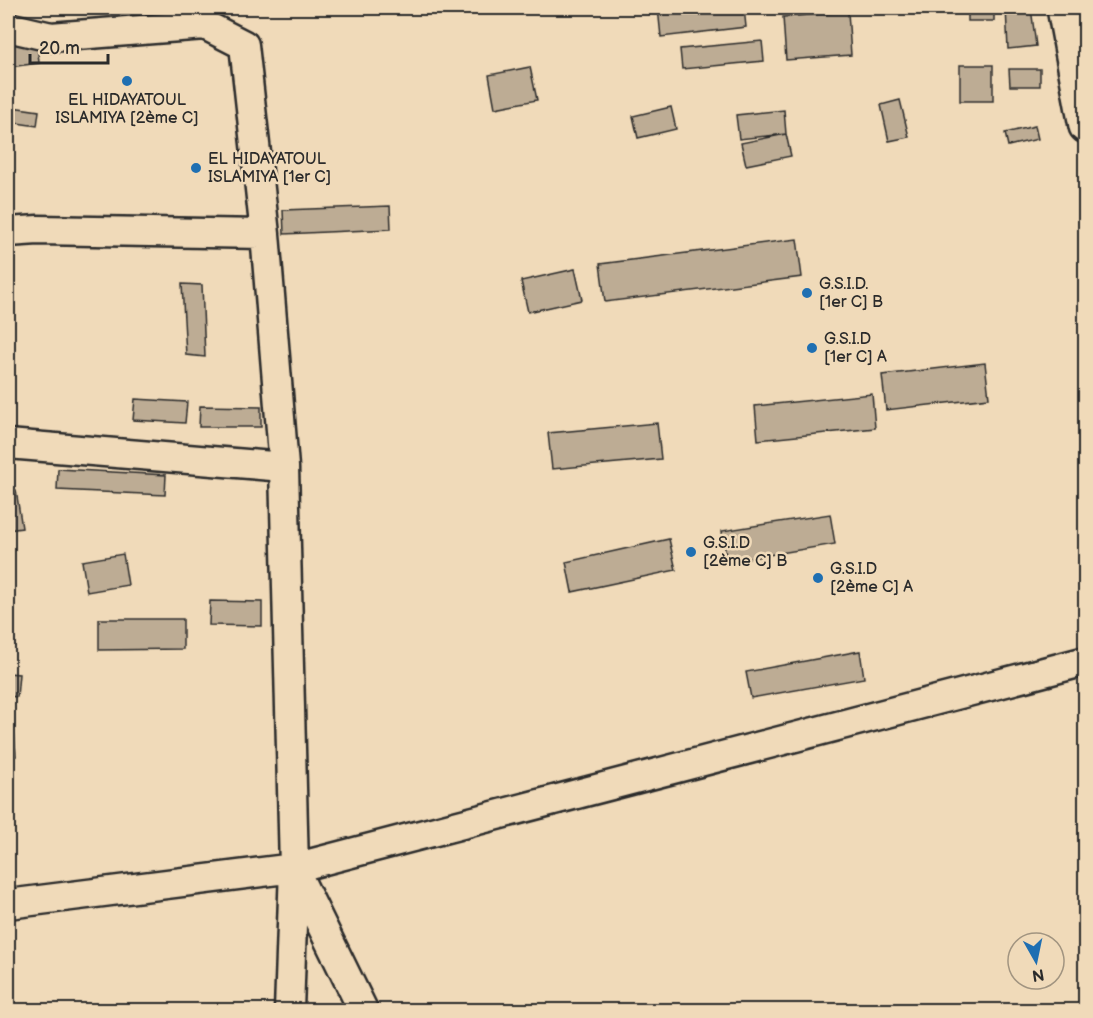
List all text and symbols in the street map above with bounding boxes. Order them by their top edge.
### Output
scale bar [30,27,108,65]
text: 20 m [39,38,80,59]
marker: EL HIDAYATOUL ISLAMIYA [2ème C] [120,74,134,88]
place label: EL HIDAYATOUL ISLAMIYA [2ème C] [55,91,199,128]
place label: EL HIDAYATOUL ISLAMIYA [1er C] [208,150,331,187]
marker: EL HIDAYATOUL ISLAMIYA [1er C] [189,161,203,175]
place label: G.S.I.D. [1er C] B [819,275,883,312]
marker: G.S.I.D. [1er C] B [800,286,814,300]
place label: G.S.I.D [1er C] A [824,330,887,367]
marker: G.S.I.D [1er C] A [805,341,819,355]
place label: G.S.I.D [2ème C] B [703,534,787,571]
marker: G.S.I.D [2ème C] B [684,545,698,559]
place label: G.S.I.D [2ème C] A [830,560,913,597]
marker: G.S.I.D [2ème C] A [811,571,825,585]
north arrow [1006,931,1066,991]
text: N [1031,964,1046,985]

